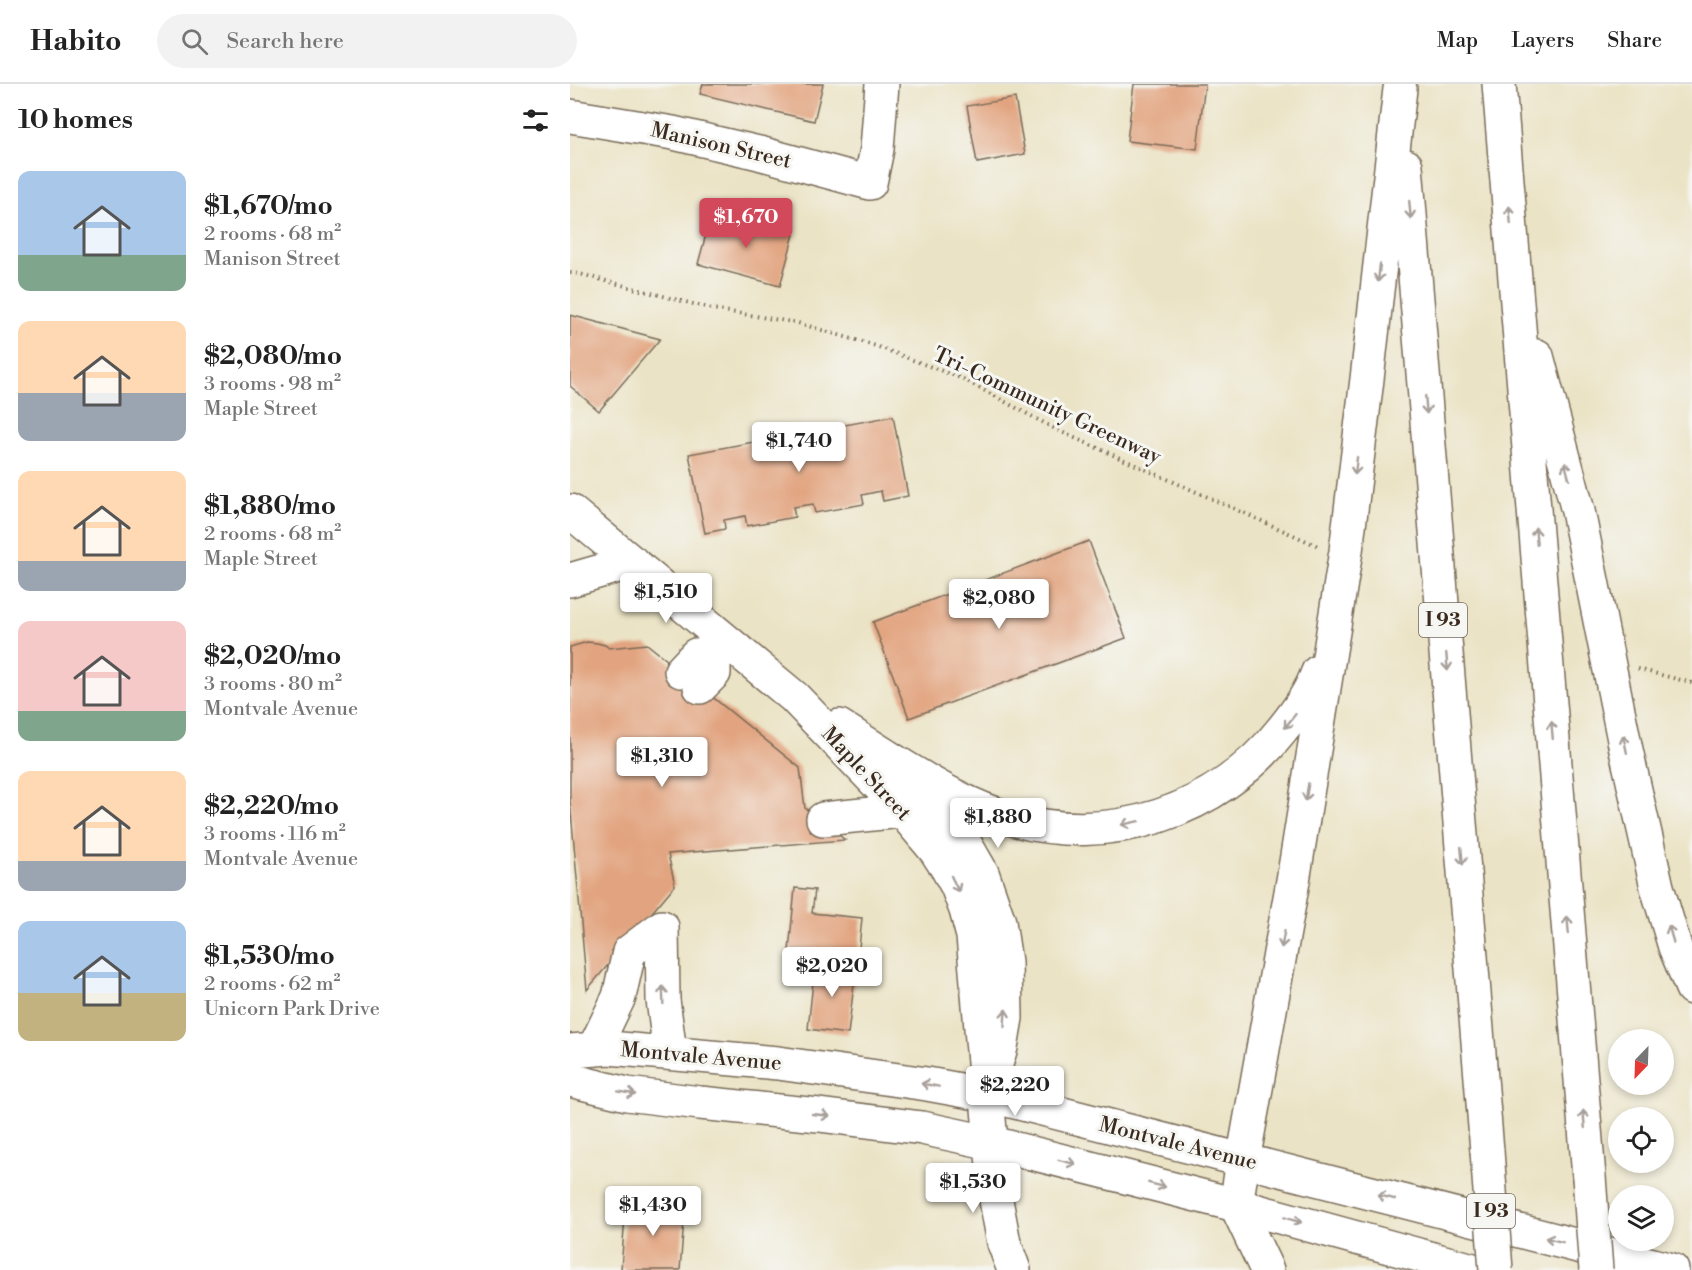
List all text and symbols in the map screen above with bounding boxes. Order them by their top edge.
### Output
search box [157,14,577,68]
text: Habito [30,24,121,59]
icon: search [178,25,211,58]
text: Search here [226,28,344,55]
text: Map [1437,28,1478,54]
text: Layers [1511,28,1574,54]
text: Share [1607,28,1662,54]
text: 10 homes [18,104,133,136]
icon: filters [519,104,552,137]
street label: Manison Street [648,117,794,175]
text: $1,670/mo [204,190,333,222]
icon: home [66,195,138,267]
pin: $1,670 [697,198,795,249]
one-way arrow [1404,200,1415,220]
text: $1,670 [713,205,779,230]
one-way arrow [1504,205,1515,225]
text: 2 rooms · 68 m² [204,222,341,247]
text: Manison Street [204,247,341,272]
one-way arrow [1373,262,1384,282]
text: $2,080/mo [204,340,342,372]
street label: Tri-Community Greenway [929,342,1166,471]
icon: home [66,345,138,417]
text: 3 rooms · 98 m² [204,372,341,397]
one-way arrow [1420,394,1431,414]
text: Maple Street [204,397,318,422]
pin: $1,740 [750,422,848,473]
text: $1,740 [766,429,832,454]
one-way arrow [1351,456,1362,476]
one-way arrow [1561,462,1573,481]
text: $1,880/mo [204,490,336,522]
icon: home [66,495,138,567]
text: 2 rooms · 68 m² [204,522,341,547]
one-way arrow [1530,526,1541,546]
text: Maple Street [204,547,318,572]
pin: $1,510 [617,573,715,624]
pin: $2,080 [950,579,1048,630]
text: $1,510 [634,580,698,605]
text: $2,080 [963,586,1035,611]
road number: I 93 [1419,603,1467,637]
text: $2,020/mo [204,640,341,672]
icon: home [66,645,138,717]
one-way arrow [1441,651,1452,671]
text: 3 rooms · 80 m² [204,672,342,697]
text: Montvale Avenue [204,697,358,722]
one-way arrow [1283,712,1296,728]
street label: Maple Street [816,721,917,827]
one-way arrow [1546,721,1557,741]
one-way arrow [1619,735,1630,754]
pin: $1,310 [613,737,711,788]
text: $1,310 [631,744,693,769]
one-way arrow [1301,782,1312,801]
text: $2,220/mo [204,790,339,822]
icon: home [66,795,138,867]
pin: $1,880 [949,798,1047,849]
text: $1,880 [964,805,1032,830]
one-way arrow [1120,818,1139,830]
text: 3 rooms · 116 m² [204,822,346,847]
one-way arrow [1457,846,1468,866]
text: Montvale Avenue [204,847,358,872]
one-way arrow [950,875,962,893]
one-way arrow [1562,915,1573,935]
one-way arrow [1665,924,1676,943]
one-way arrow [1277,929,1288,948]
text: $1,530/mo [204,940,335,972]
icon: home [66,945,138,1017]
pin: $2,020 [783,947,881,998]
text: $2,020 [796,954,868,979]
text: 2 rooms · 62 m² [204,972,340,997]
one-way arrow [658,986,669,1006]
text: Unicorn Park Drive [204,997,380,1022]
one-way arrow [1000,1008,1011,1028]
north arrow [1608,1029,1674,1095]
map controls [1608,1029,1674,1251]
street label: Montvale Avenue [619,1037,783,1077]
pin: $2,220 [966,1066,1064,1117]
text: $2,220 [980,1073,1050,1098]
one-way arrow [921,1079,940,1090]
one-way arrow [617,1088,636,1099]
button: locate [1608,1107,1674,1173]
one-way arrow [1578,1109,1589,1129]
one-way arrow [810,1110,830,1121]
street label: Montvale Avenue [1096,1112,1260,1176]
one-way arrow [1057,1156,1076,1168]
pin: $1,530 [924,1163,1022,1214]
text: $1,530 [940,1170,1006,1195]
one-way arrow [1147,1179,1166,1191]
button: layers [1608,1185,1674,1251]
pin: $1,430 [604,1186,702,1237]
one-way arrow [1376,1191,1395,1203]
text: $1,430 [619,1193,687,1218]
road number: I 93 [1467,1194,1515,1228]
one-way arrow [1283,1215,1302,1227]
one-way arrow [1545,1234,1564,1246]

